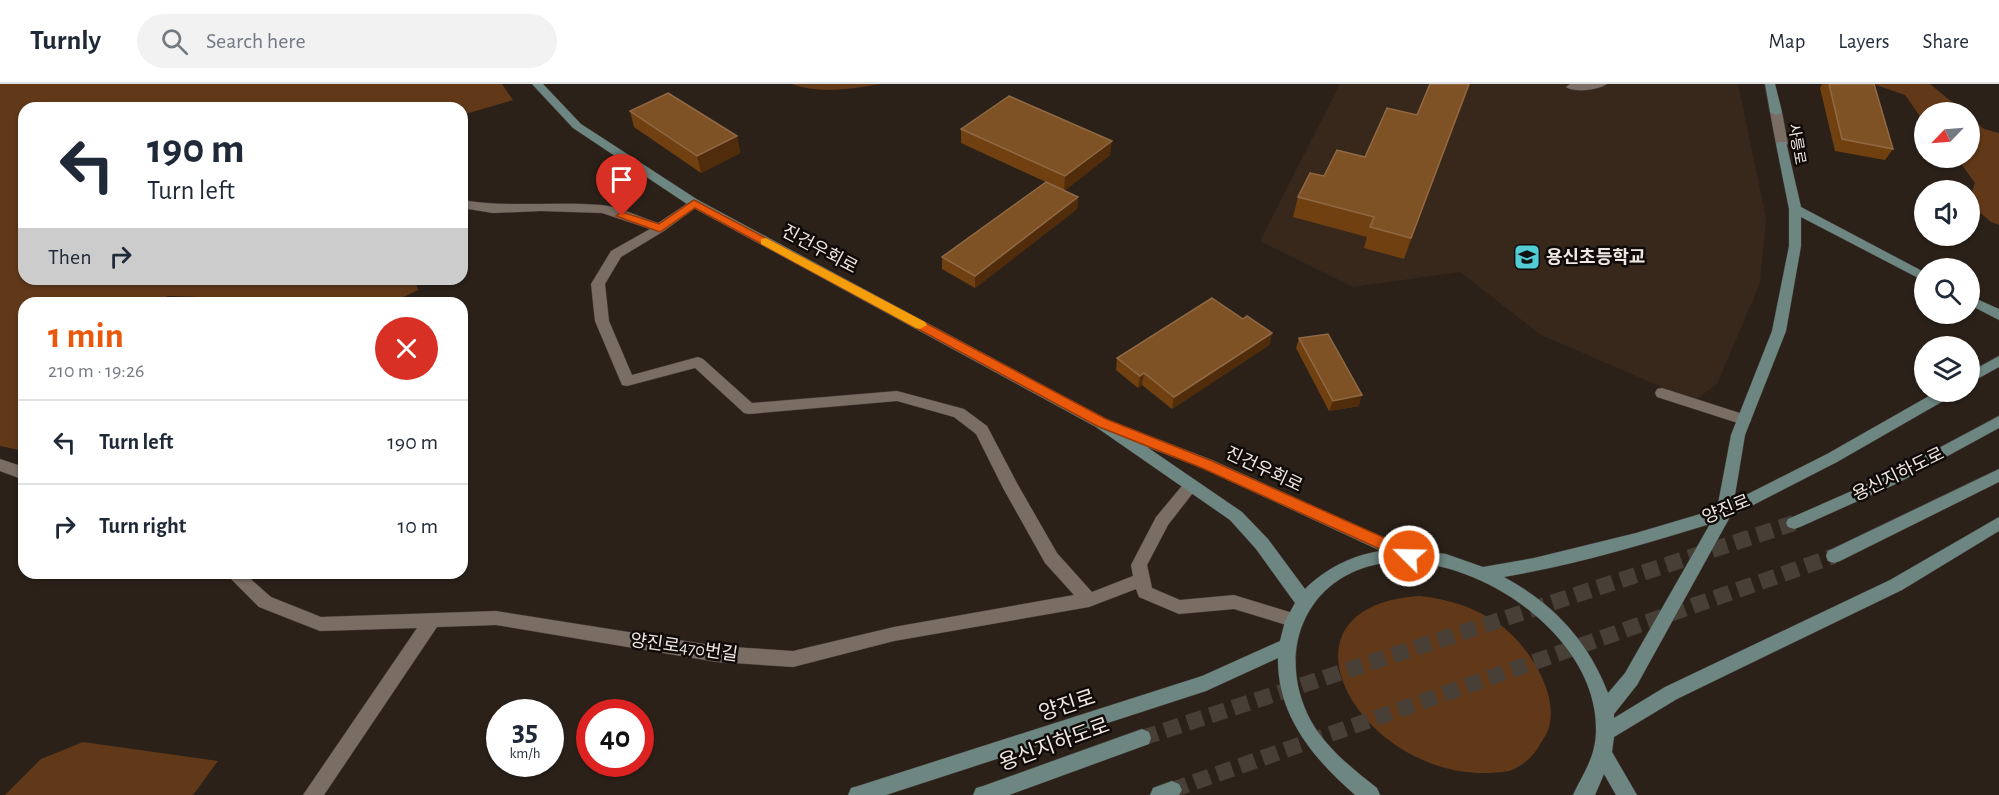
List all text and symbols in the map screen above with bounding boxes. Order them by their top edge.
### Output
search box [137,14,557,68]
icon: search [158,25,191,58]
text: Turnly [30,27,101,55]
text: Search here [206,30,306,52]
text: Map [1769,31,1805,52]
text: Layers [1838,31,1889,52]
text: Share [1922,31,1969,52]
north arrow [1914,102,1980,168]
map controls [1914,102,1980,402]
street label: 사릉로 [1786,122,1808,166]
icon: left [48,126,126,204]
text: 190 m [147,128,245,170]
pin [596,154,647,216]
icon: arrive [605,163,638,196]
text: Turn left [147,177,235,204]
button: sound [1914,180,1980,246]
street label: 진건우회로 [779,221,861,277]
icon: right [104,240,137,273]
school or university icon: 용신초등학교 [1512,242,1542,272]
text: Then [48,246,92,268]
place label: 용신초등학교 [1546,247,1645,267]
button: search [1914,258,1980,324]
button: close [375,317,438,380]
text: 1 min [48,318,124,354]
button: layers [1914,336,1980,402]
text: 210 m · 19:26 [48,361,144,381]
icon: left [48,426,81,459]
text: Turn left [99,431,173,453]
text: 190 m [387,431,438,453]
street label: 진건우회로 [1222,442,1306,496]
street label: 용신지하도로 [1849,443,1947,505]
street label: 양진로 [1700,491,1753,528]
icon: right [48,510,81,543]
text: Turn right [99,515,186,537]
text: 10 m [398,515,438,537]
position arrow [1377,524,1441,588]
street label: 양진로470번길 [629,631,739,664]
street label: 양진로 [1036,686,1098,724]
speed limit sign: 40 [576,699,654,777]
street label: 용신지하도로 [996,714,1112,774]
text: 35 [512,716,538,746]
text: km/h [510,746,540,761]

